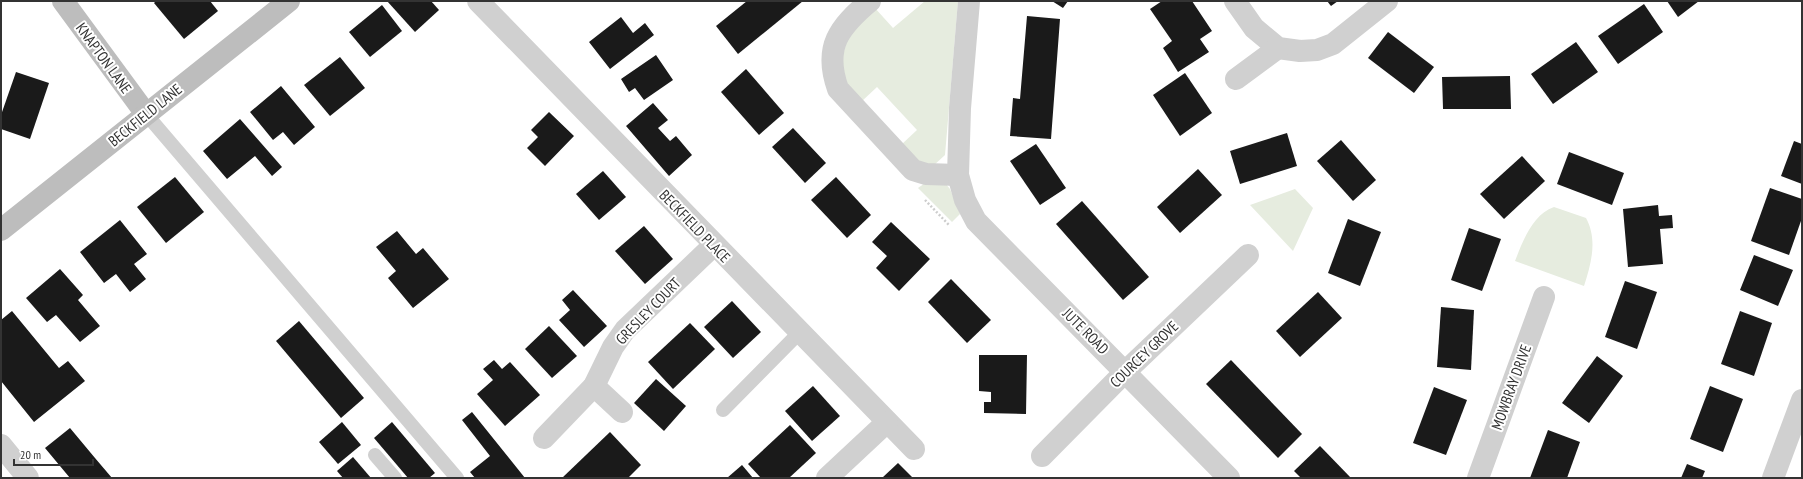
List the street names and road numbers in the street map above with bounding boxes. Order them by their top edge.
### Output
street label: KNAPTON LANE [72,19,136,97]
street label: BECKFIELD LANE [104,80,186,150]
street label: BECKFIELD PLACE [655,185,735,267]
street label: GRESLEY COURT [611,273,685,348]
street label: JUTE ROAD [1058,303,1113,358]
street label: COURCEY GROVE [1106,317,1182,391]
street label: MOWBRAY DRIVE [1487,342,1535,432]

